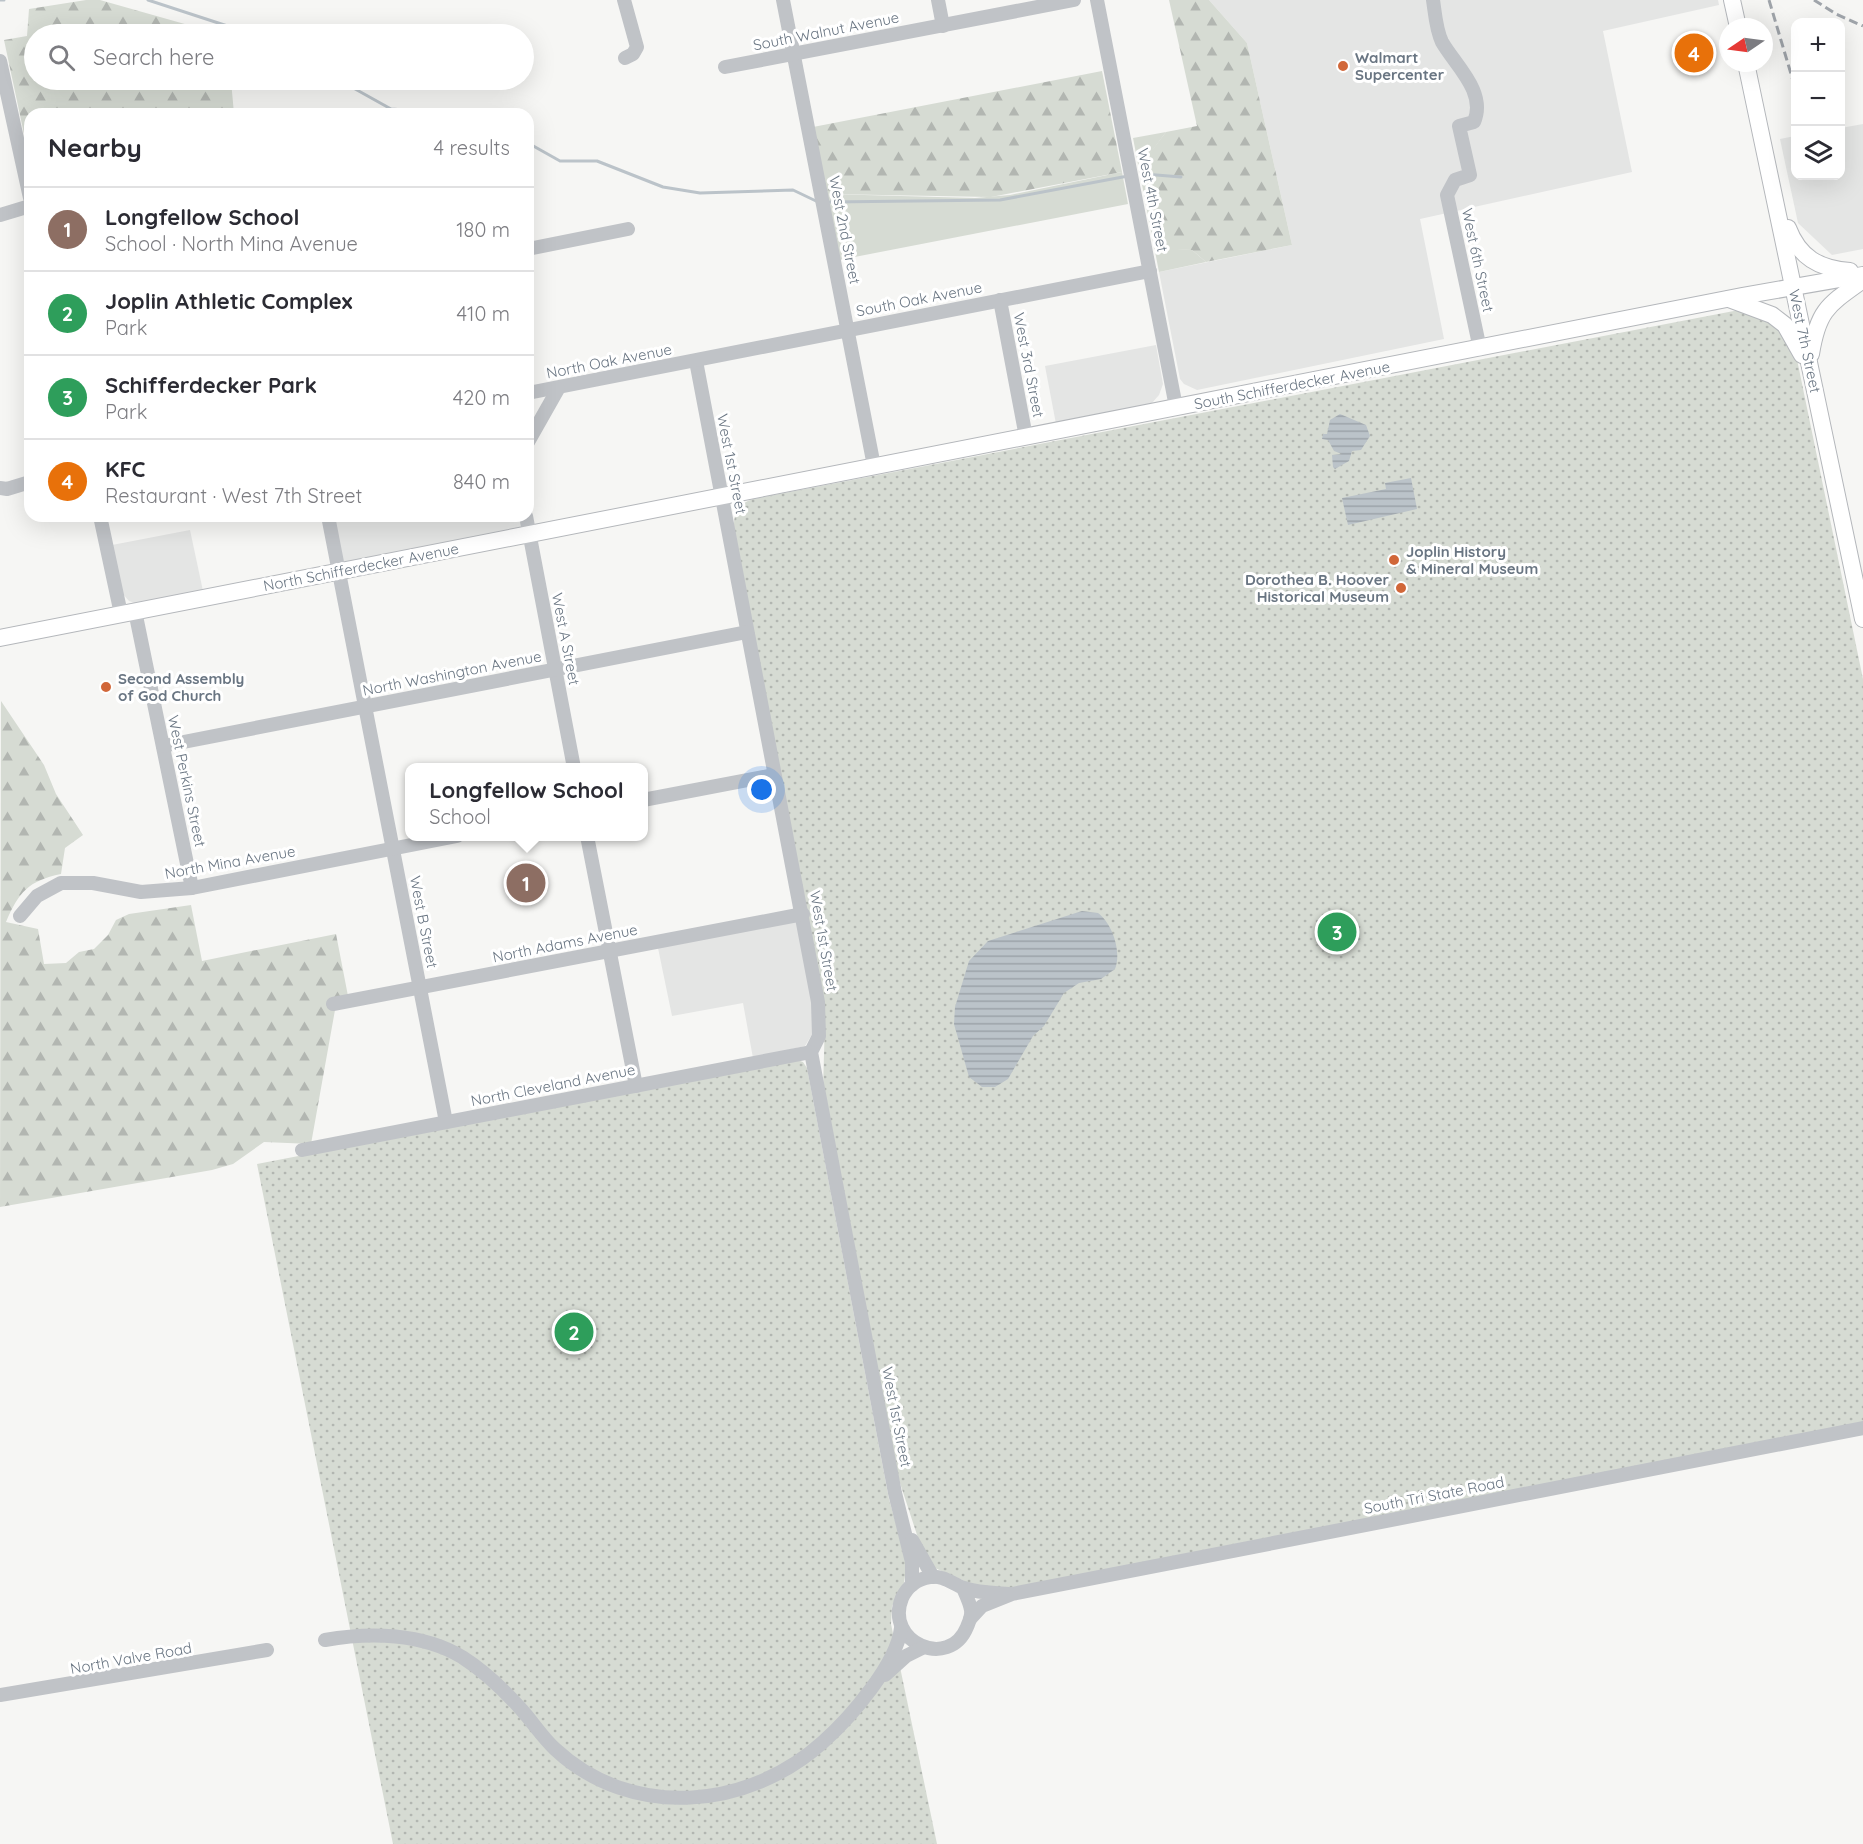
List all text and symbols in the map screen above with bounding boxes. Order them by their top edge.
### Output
street label: South Walnut Avenue [751,8,901,54]
north arrow [1719,18,1773,72]
map controls [1791,18,1845,180]
button: + [1791,18,1845,72]
search box [24,24,534,90]
pin: 4 [1674,31,1714,76]
icon: search [45,41,78,74]
text: Search here [93,43,214,71]
place label: Walmart Supercenter [1355,48,1445,84]
marker: Walmart Supercenter [1336,59,1350,73]
button: − [1791,72,1845,126]
button: layers [1791,126,1845,180]
text: Nearby [48,131,142,164]
text: 4 results [434,135,510,160]
street label: West 4th Street [1134,146,1172,254]
street label: West 2nd Street [825,174,865,286]
text: Longfellow School [105,203,299,231]
street label: West 6th Street [1458,206,1498,314]
text: 1 [64,217,71,242]
text: 180 m [456,217,510,242]
text: School · North Mina Avenue [105,231,358,256]
street label: South Oak Avenue [854,277,984,321]
text: Joplin Athletic Complex [105,287,352,315]
street label: West 7th Street [1785,287,1825,395]
text: 2 [62,301,73,326]
text: 410 m [457,301,510,326]
street label: West 3rd Street [1010,311,1048,419]
text: Park [105,315,147,340]
street label: North Oak Avenue [545,340,673,382]
street label: South Schifferdecker Avenue [1192,357,1392,413]
text: Schifferdecker Park [105,371,317,399]
text: 3 [62,385,73,410]
text: 420 m [453,385,510,410]
text: Park [105,399,147,424]
street label: West 1st Street [713,412,751,516]
text: KFC [105,455,145,483]
text: 4 [62,469,73,494]
text: 840 m [453,469,510,494]
text: Restaurant · West 7th Street [105,483,362,508]
street label: North Schifferdecker Avenue [262,539,460,595]
place label: Joplin History & Mineral Museum [1406,542,1538,578]
marker: Joplin History & Mineral Museum [1387,553,1401,567]
place label: Dorothea B. Hoover Historical Museum [1245,570,1389,606]
marker: Dorothea B. Hoover Historical Museum [1394,581,1408,595]
street label: West A Street [548,591,584,687]
street label: North Washington Avenue [361,646,543,700]
place label: Second Assembly of God Church [118,669,244,705]
marker: Second Assembly of God Church [99,680,113,694]
street label: West Perkins Street [164,713,210,849]
popup [405,763,648,841]
your location [747,775,776,804]
text: Longfellow School [429,776,624,804]
text: School [429,804,491,829]
street label: North Mina Avenue [163,841,297,883]
pin: 1 [506,860,546,906]
street label: West B Street [406,874,442,970]
street label: West 1st Street [806,889,842,993]
pin: 3 [1318,910,1356,954]
street label: North Adams Avenue [491,920,639,966]
street label: North Cleveland Avenue [469,1060,637,1110]
pin: 2 [554,1310,594,1354]
street label: West 1st Street [878,1365,916,1469]
street label: South Tri State Road [1362,1472,1506,1518]
street label: North Valve Road [69,1638,193,1678]

